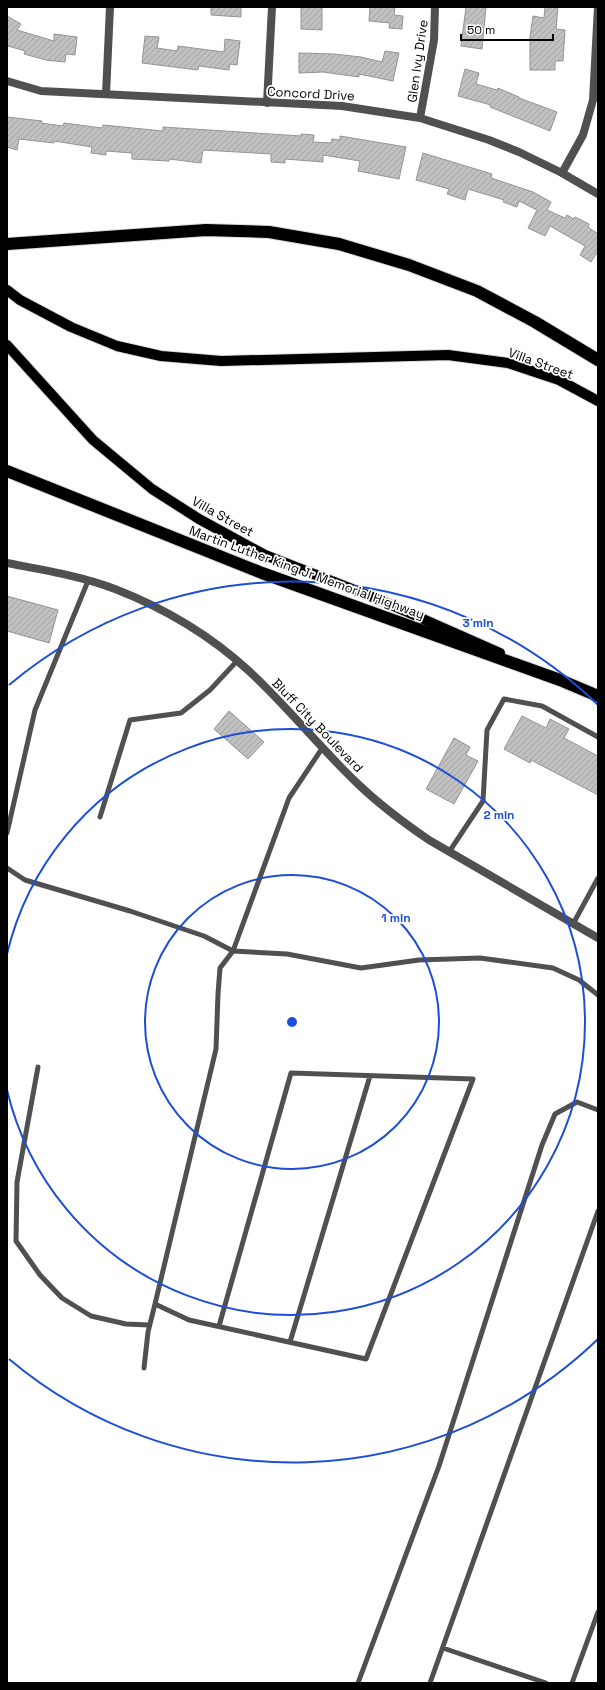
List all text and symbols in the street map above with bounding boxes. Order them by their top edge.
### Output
scale bar [461,16,553,42]
street label: Glen Ivy Drive [403,19,432,104]
text: 50 m [467,22,495,38]
street label: Concord Drive [267,83,355,104]
street label: Villa Street [506,344,576,383]
street label: Villa Street [189,492,257,540]
street label: Martin Luther King Jr Memorial Highway [187,522,427,623]
text: 3 min [462,615,494,631]
street label: Bluff City Boulevard [268,675,367,776]
text: 2 min [483,807,515,823]
text: 1 min [381,910,411,926]
centre of rings [285,1015,299,1029]

